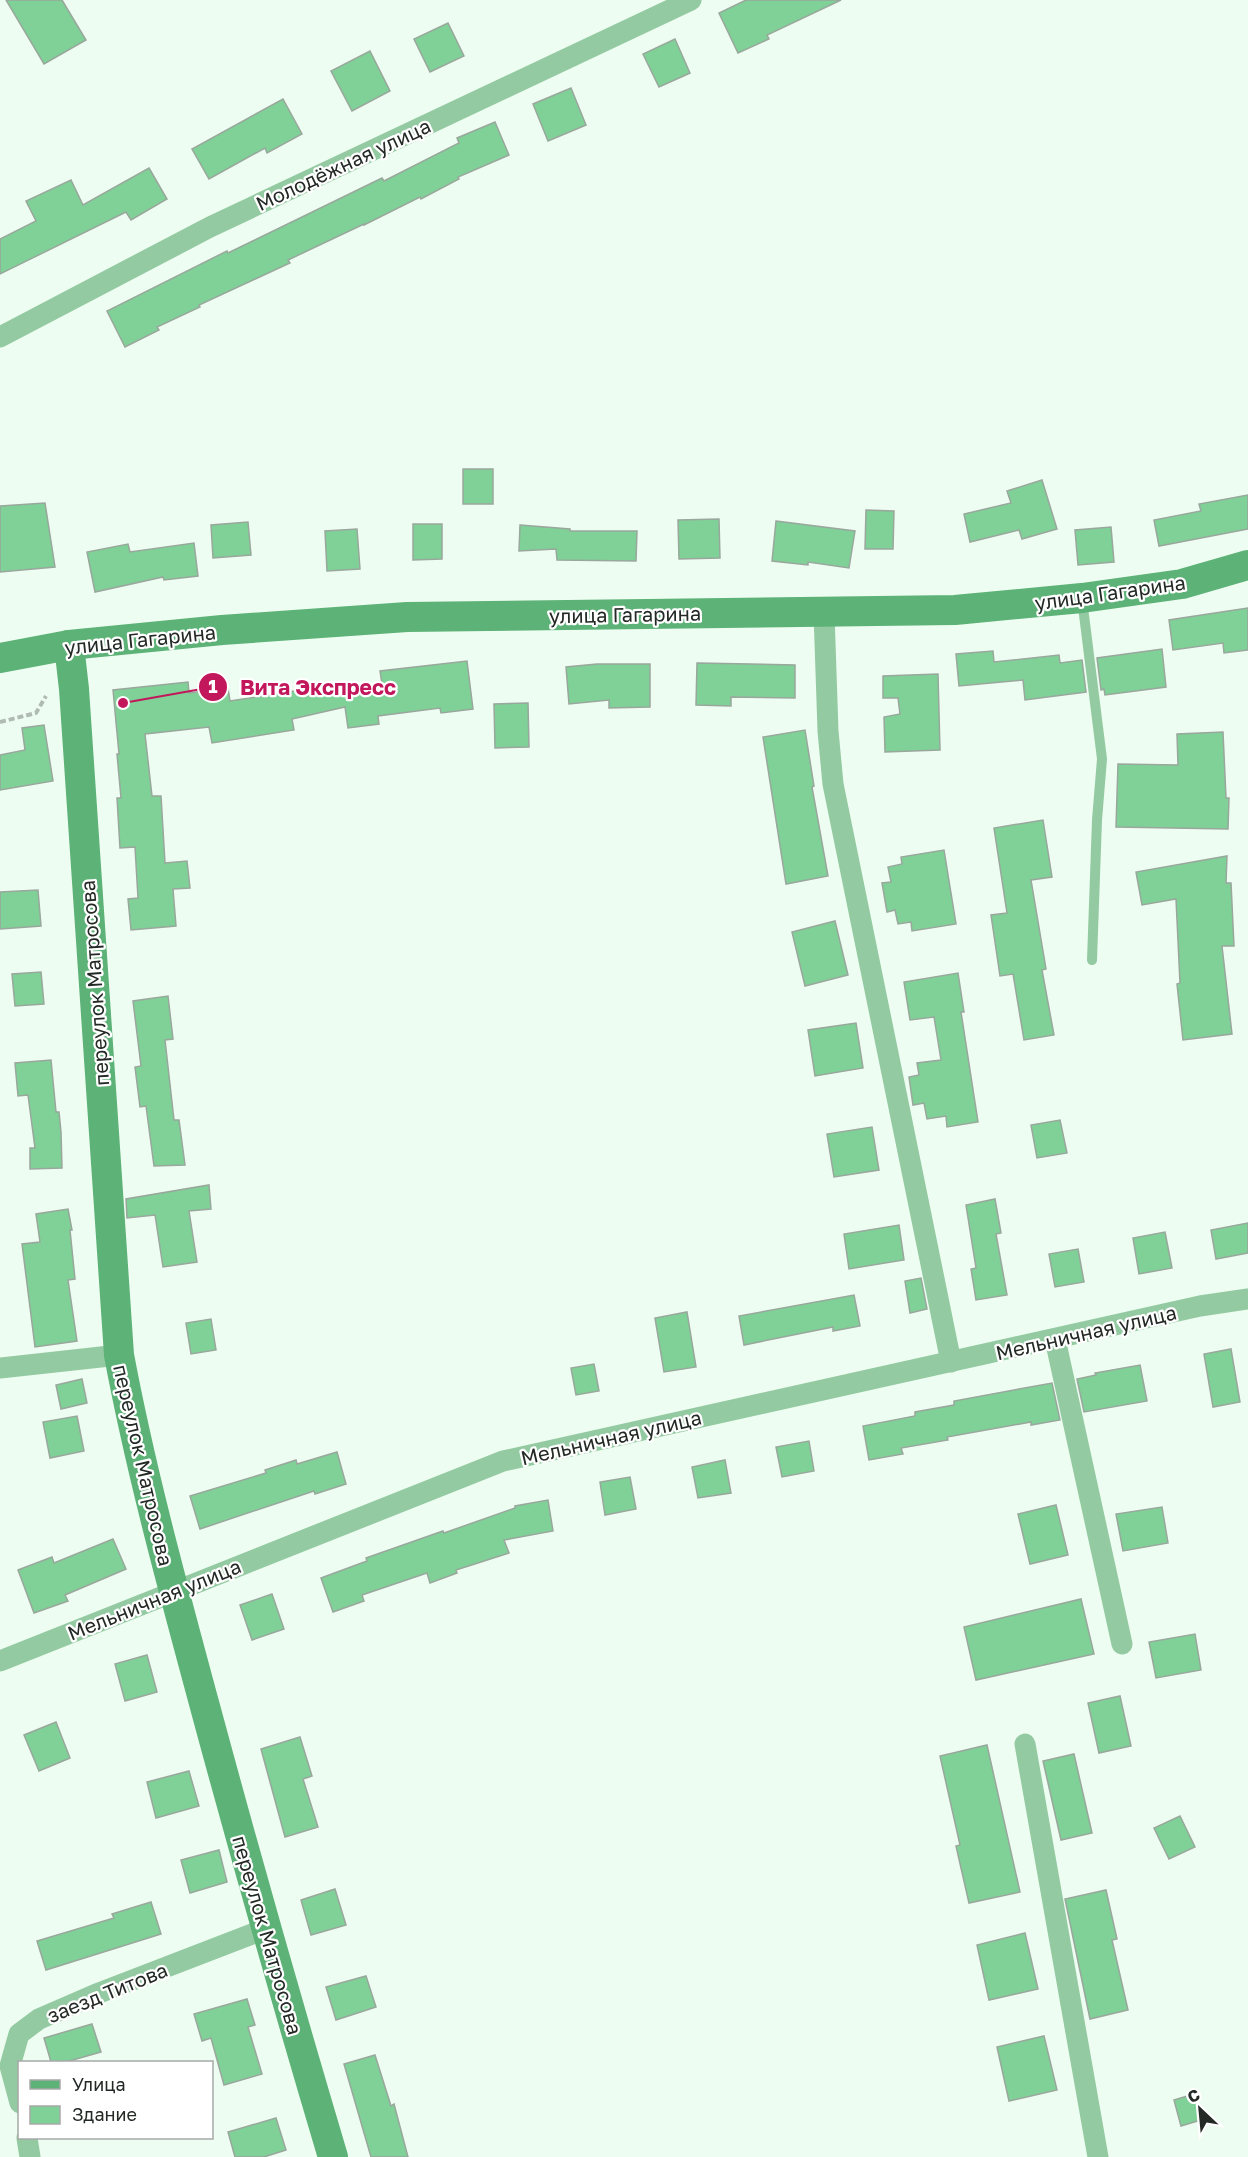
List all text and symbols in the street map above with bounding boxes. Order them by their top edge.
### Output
street label: Молодёжная улица [252,113,434,215]
street label: улица Гагарина [1033,570,1187,614]
street label: улица Гагарина [549,601,701,627]
street label: улица Гагарина [63,619,217,659]
callout: Вита Экспресс [198,668,408,707]
text: Вита Экспресс [240,674,396,700]
text: 1 [208,675,218,697]
street label: переулок Матросова [75,879,113,1087]
street label: Мельничная улица [993,1300,1179,1364]
street label: переулок Матросова [109,1362,179,1568]
street label: Мельничная улица [518,1405,704,1469]
street label: Мельничная улица [64,1553,244,1645]
street label: переулок Матросова [228,1833,308,2037]
street label: заезд Титова [43,1957,171,2027]
legend [18,2061,213,2139]
text: Улица [72,2073,126,2095]
north arrow [1170,2079,1230,2139]
text: С [1184,2084,1203,2107]
text: Здание [72,2103,137,2125]

